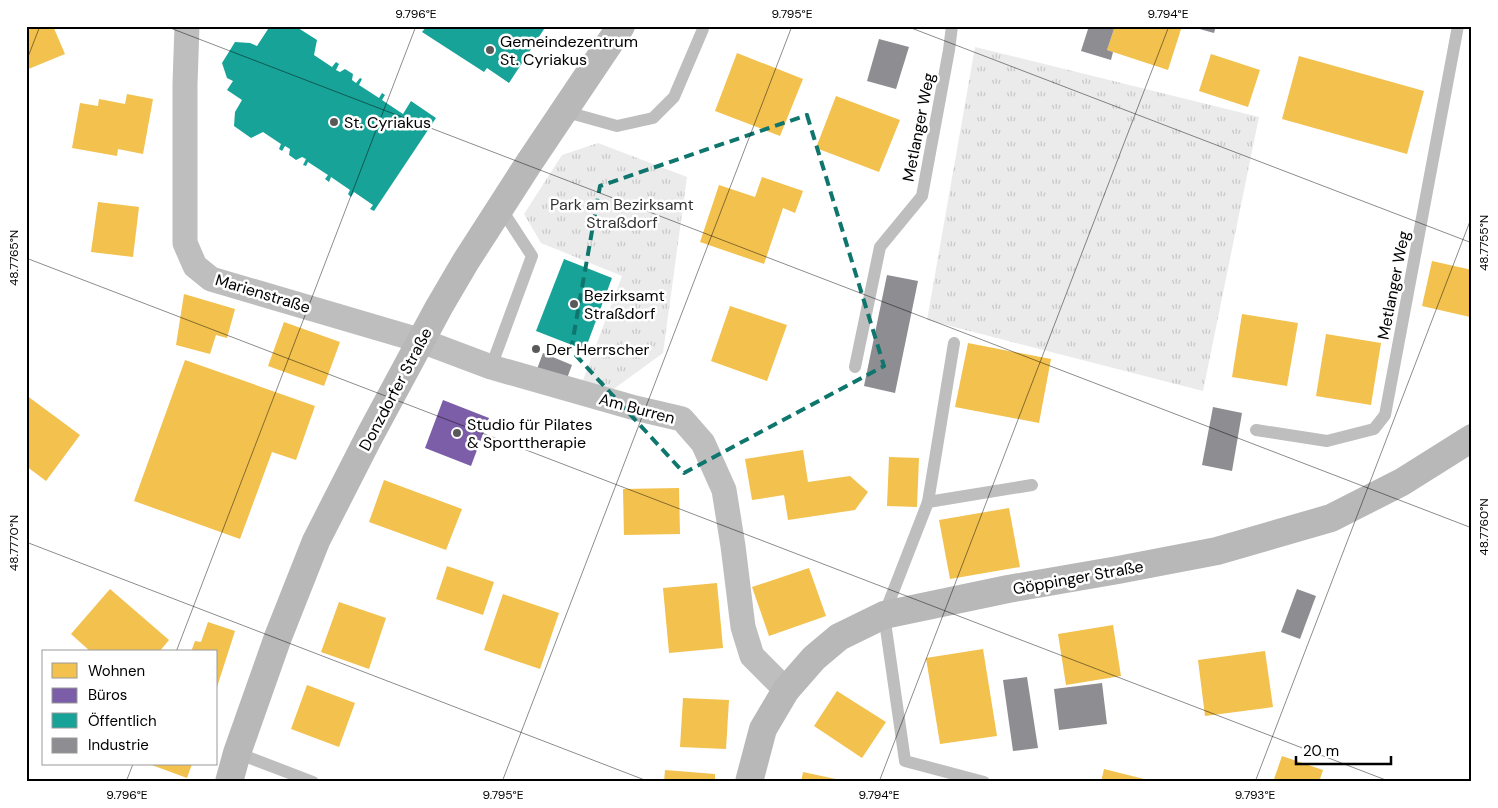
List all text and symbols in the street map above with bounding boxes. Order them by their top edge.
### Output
text: 9.796°E [395,6,437,22]
text: 9.795°E [771,6,813,22]
text: 9.794°E [1147,6,1189,22]
place label: Gemeindezentrum St. Cyriakus [500,31,638,70]
marker: Gemeindezentrum St. Cyriakus [484,44,496,56]
street label: Metlanger Weg [898,71,939,183]
place label: St. Cyriakus [344,112,431,133]
marker: St. Cyriakus [328,116,340,128]
park label: Park am Bezirksamt Straßdorf [550,194,694,233]
text: 48.7755°N [1476,215,1492,271]
street label: Metlanger Weg [1373,229,1414,341]
text: 48.7765°N [6,230,22,286]
street label: Marienstraße [213,269,313,318]
place label: Bezirksamt Straßdorf [584,285,665,324]
marker: Bezirksamt Straßdorf [568,298,580,310]
street label: Donzdorfer Straße [354,324,437,454]
place label: Der Herrscher [546,339,650,360]
marker: Der Herrscher [530,343,542,355]
street label: Am Burren [597,388,677,429]
place label: Studio für Pilates & Sporttherapie [467,414,592,453]
marker: Studio für Pilates & Sporttherapie [451,427,463,439]
text: 48.7760°N [1476,498,1492,556]
text: 48.7770°N [6,515,22,571]
street label: Göppinger Straße [1011,556,1145,599]
legend [42,650,218,766]
text: Wohnen [88,661,145,681]
text: Büros [88,685,127,705]
text: Öffentlich [88,711,157,731]
scale bar [1296,733,1390,765]
text: Industrie [88,735,149,755]
text: 20 m [1303,741,1339,761]
text: 9.796°E [106,787,148,803]
text: 9.795°E [482,787,524,803]
text: 9.794°E [858,787,900,803]
text: 9.793°E [1235,787,1276,803]

